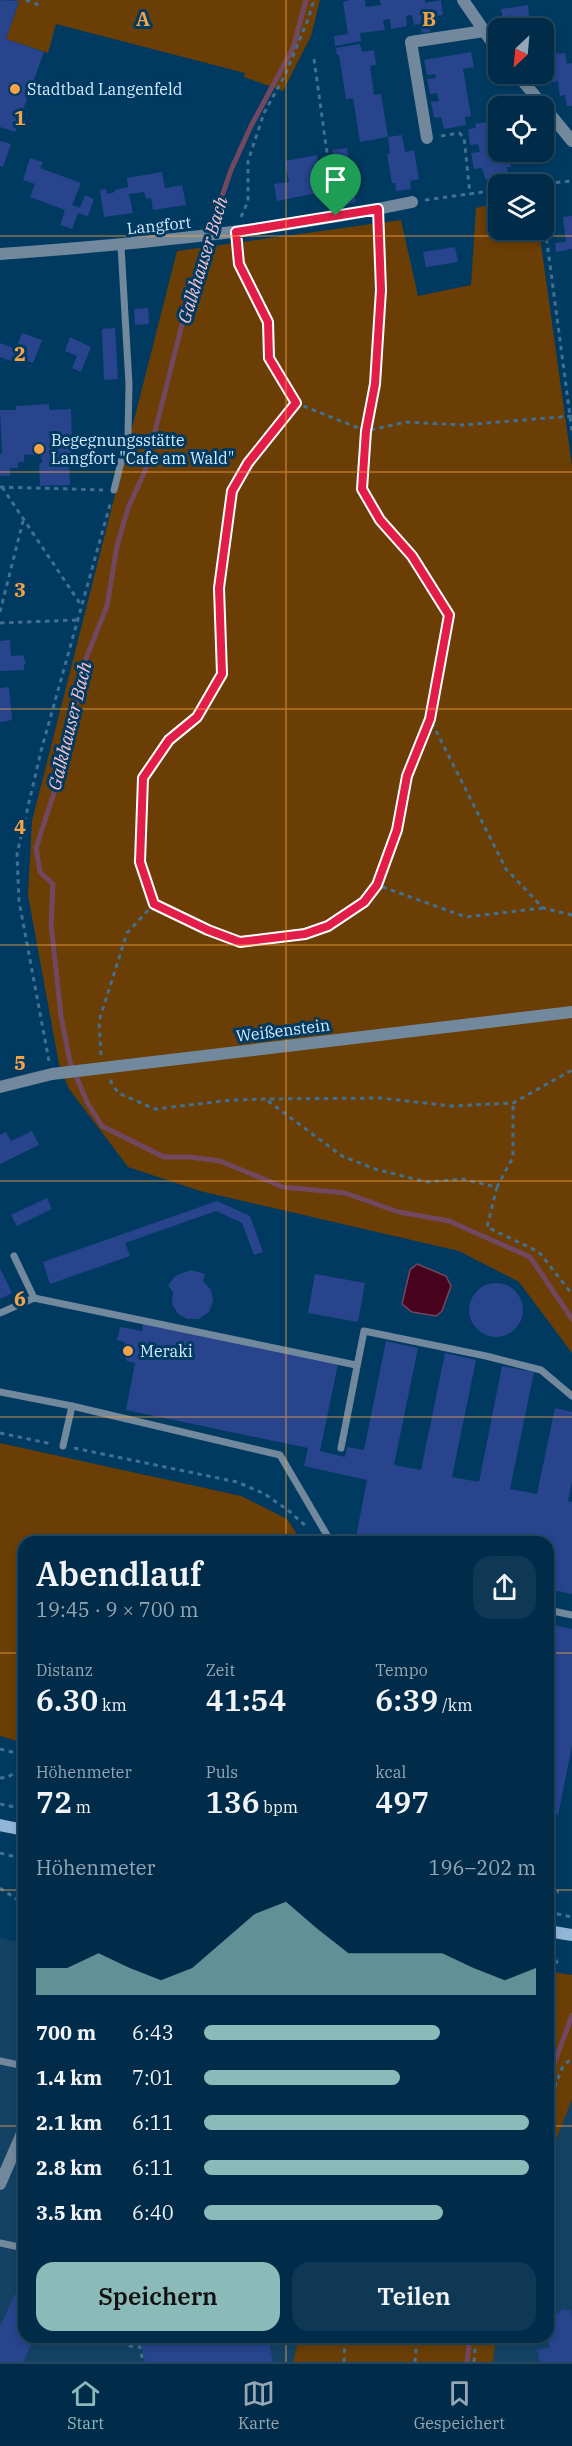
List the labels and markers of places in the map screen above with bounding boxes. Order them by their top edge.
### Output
place label: Stadtbad Langenfeld [27,79,183,99]
marker: Stadtbad Langenfeld [8,82,22,96]
pin [310,154,361,216]
place label: Begegnungsstätte Langfort "Cafe am Wald" [51,430,234,468]
marker: Begegnungsstätte Langfort "Cafe am Wald" [32,442,46,456]
place label: Meraki [140,1341,193,1361]
marker: Meraki [121,1344,135,1358]

